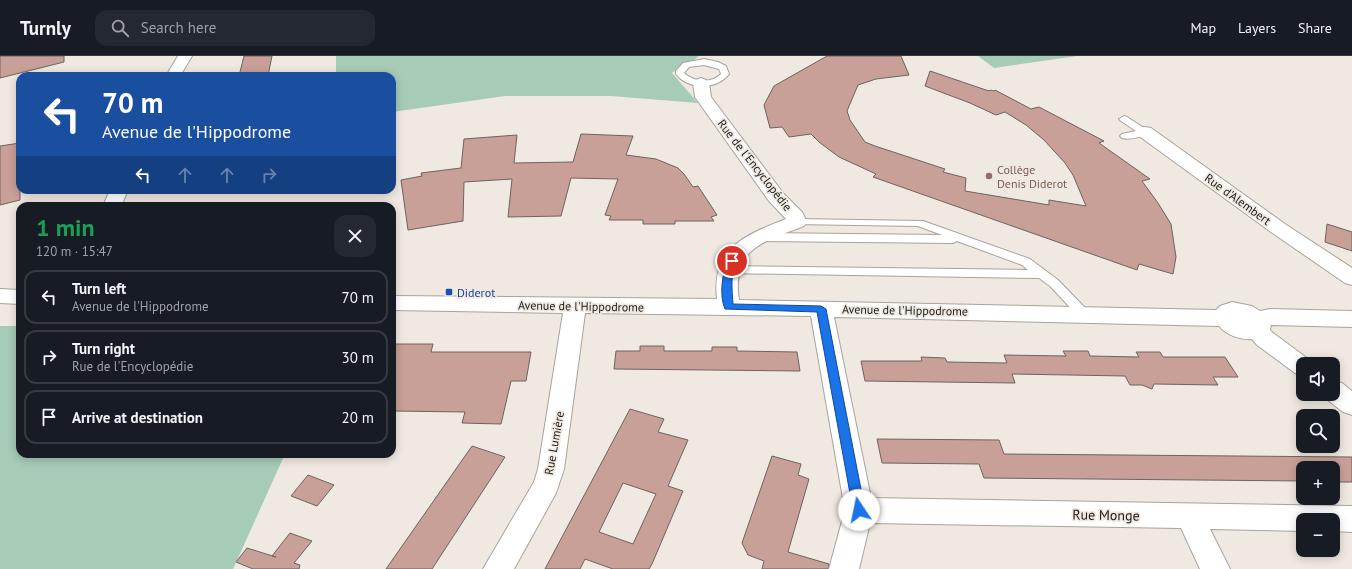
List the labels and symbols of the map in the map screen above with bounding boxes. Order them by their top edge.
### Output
street label: Rue de l'Encyclopédie [715,116,795,214]
place label: Collège Denis Diderot [997,162,1067,191]
street label: Rue d'Alembert [1202,170,1274,228]
marker: Collège Denis Diderot [984,171,994,181]
pin [715,244,749,278]
place label: Diderot [457,285,495,300]
marker: Diderot [444,287,454,297]
street label: Avenue de l'Hippodrome [518,297,644,315]
street label: Avenue de l'Hippodrome [842,301,968,319]
street label: Rue Lumière [541,410,567,476]
position arrow [838,489,880,531]
street label: Rue Monge [1072,505,1140,525]

